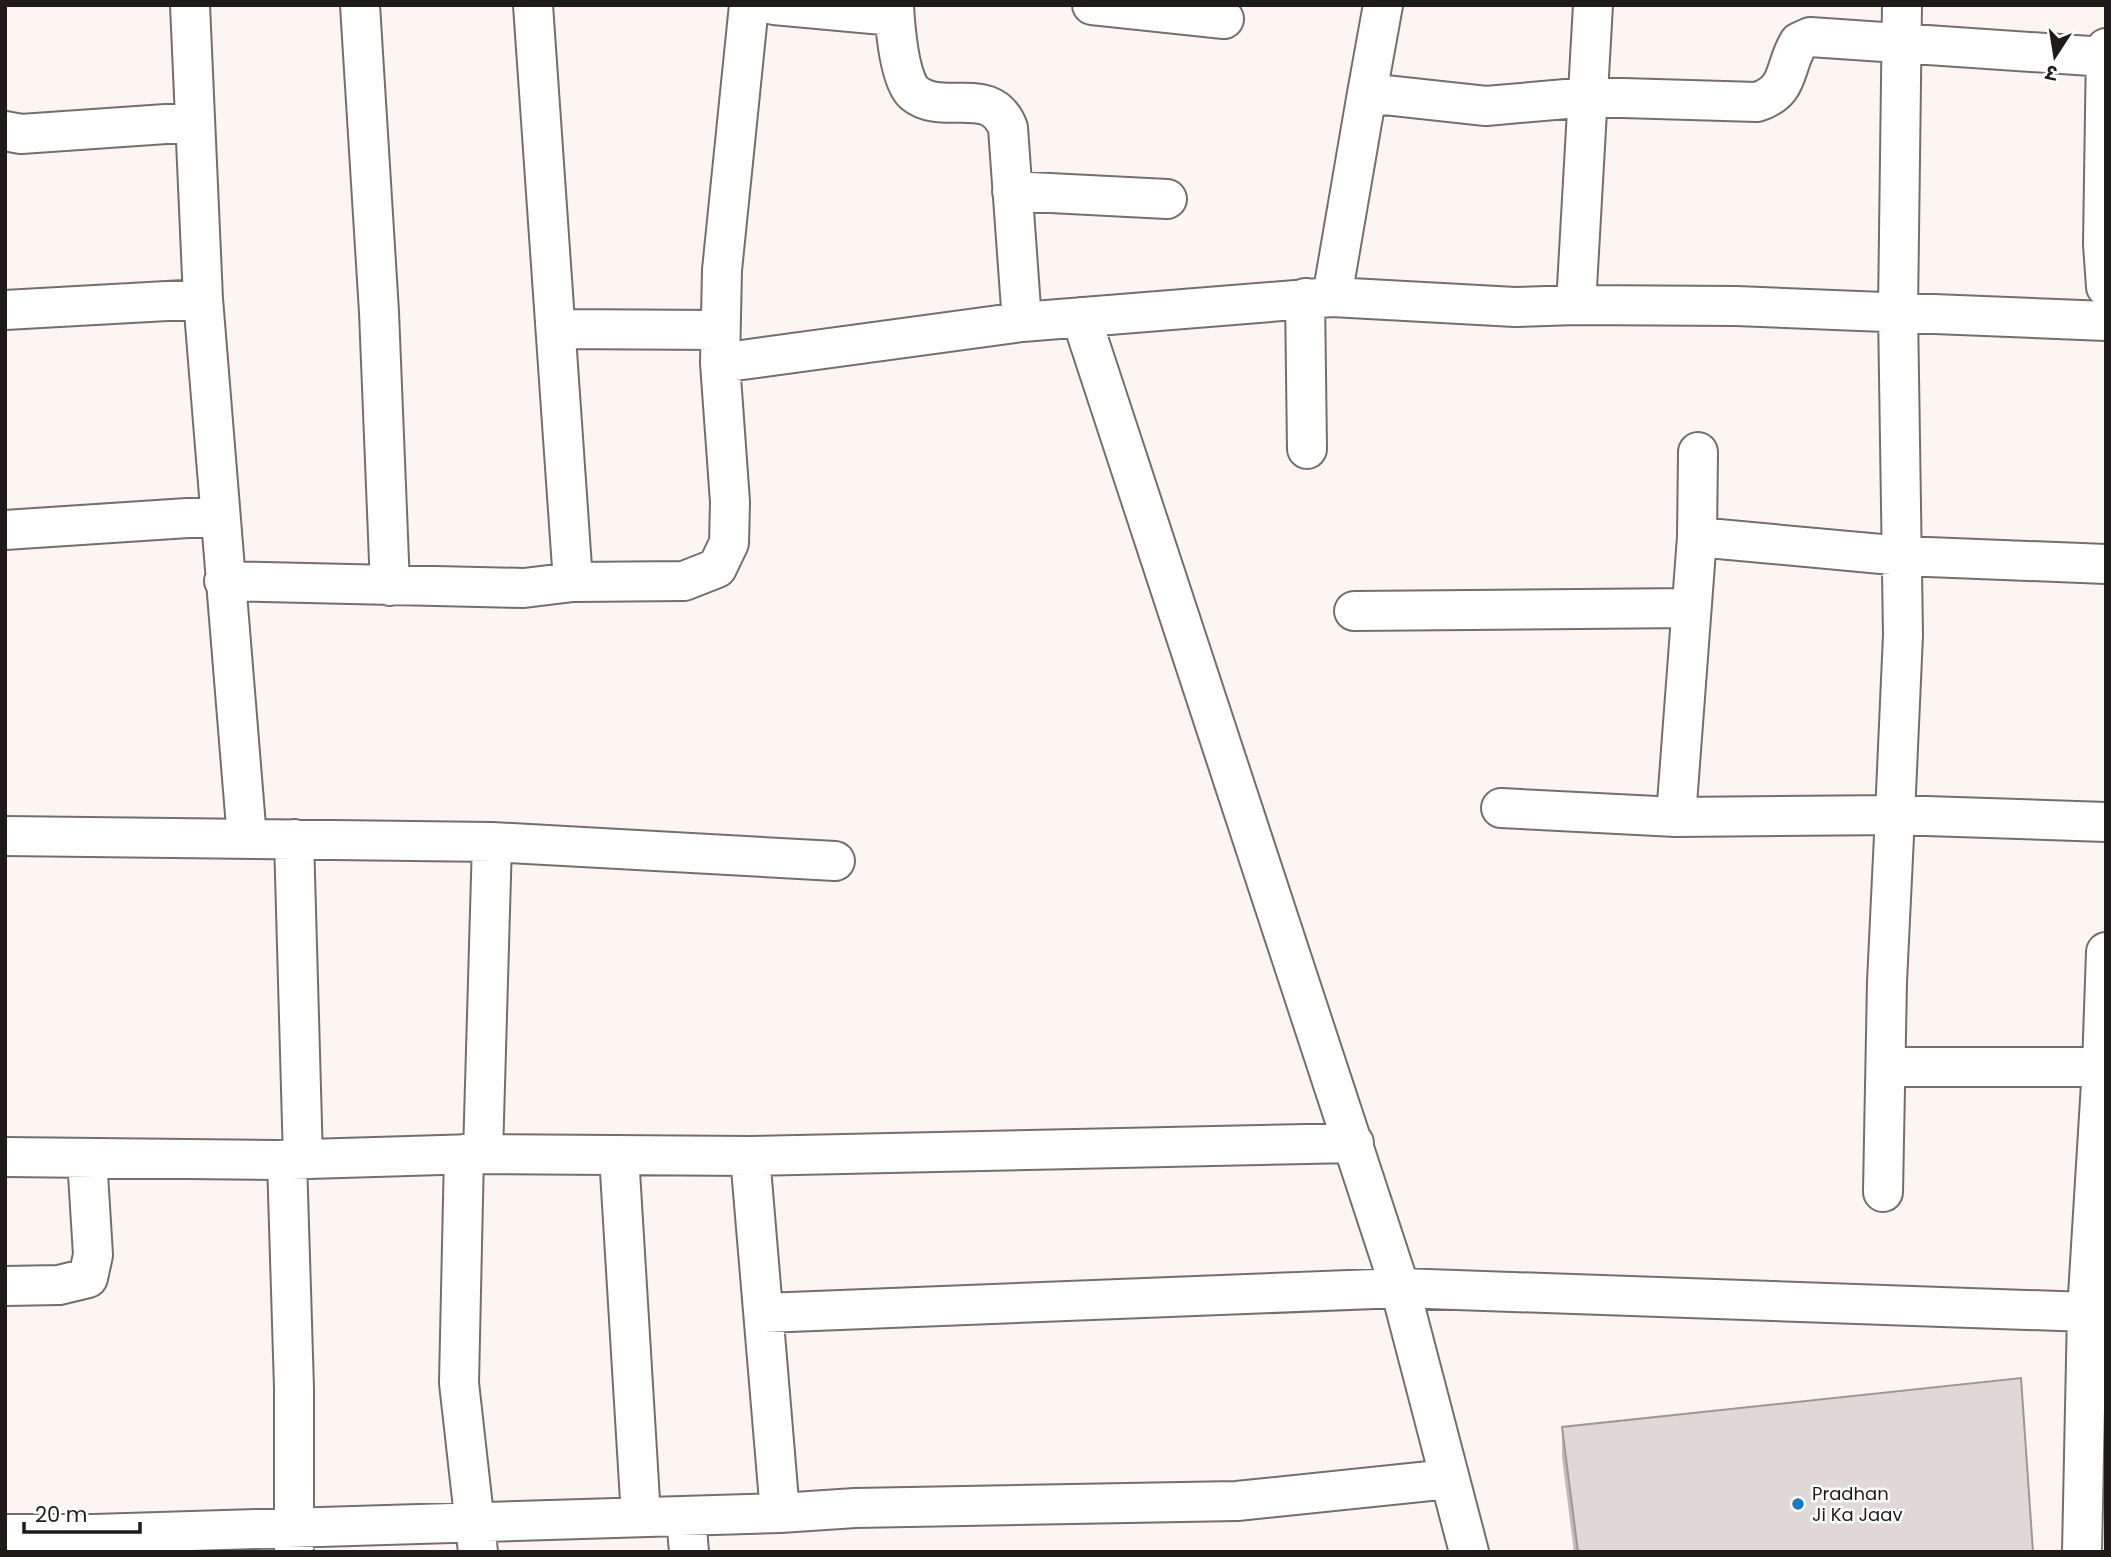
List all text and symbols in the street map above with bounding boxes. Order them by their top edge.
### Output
north arrow [2020,21,2090,91]
text: उ [2042,58,2061,87]
place label: Pradhan Ji Ka Jaav [1812,1481,1903,1527]
scale bar [24,1490,140,1534]
marker: Pradhan Ji Ka Jaav [1790,1496,1806,1512]
text: 20 m [35,1500,88,1529]

